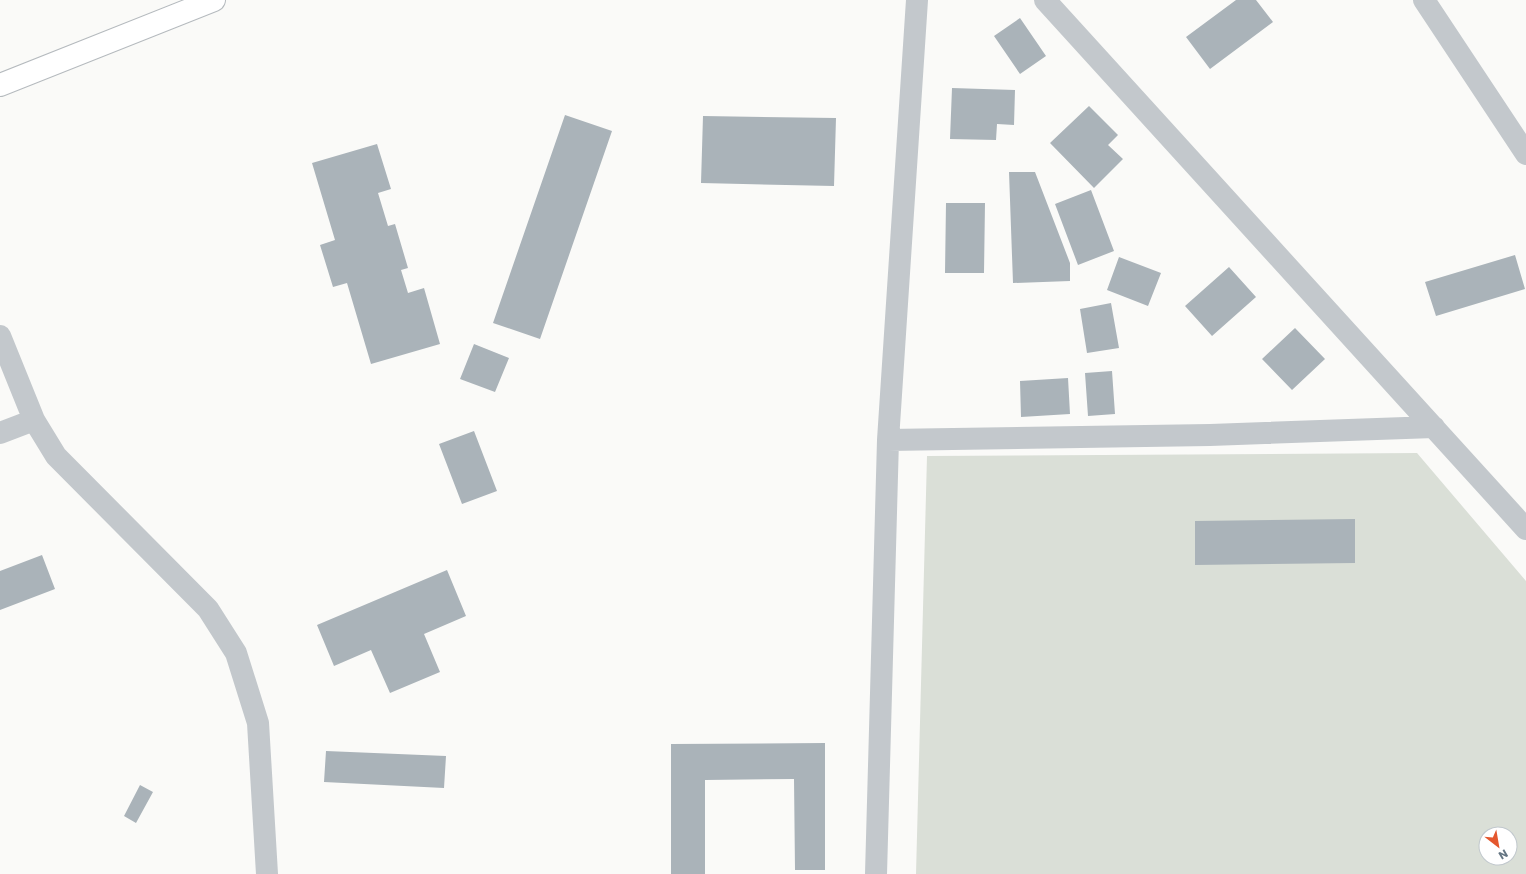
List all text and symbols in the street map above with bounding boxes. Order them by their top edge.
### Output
north arrow [1478,826,1518,866]
text: N [1495,846,1511,864]

